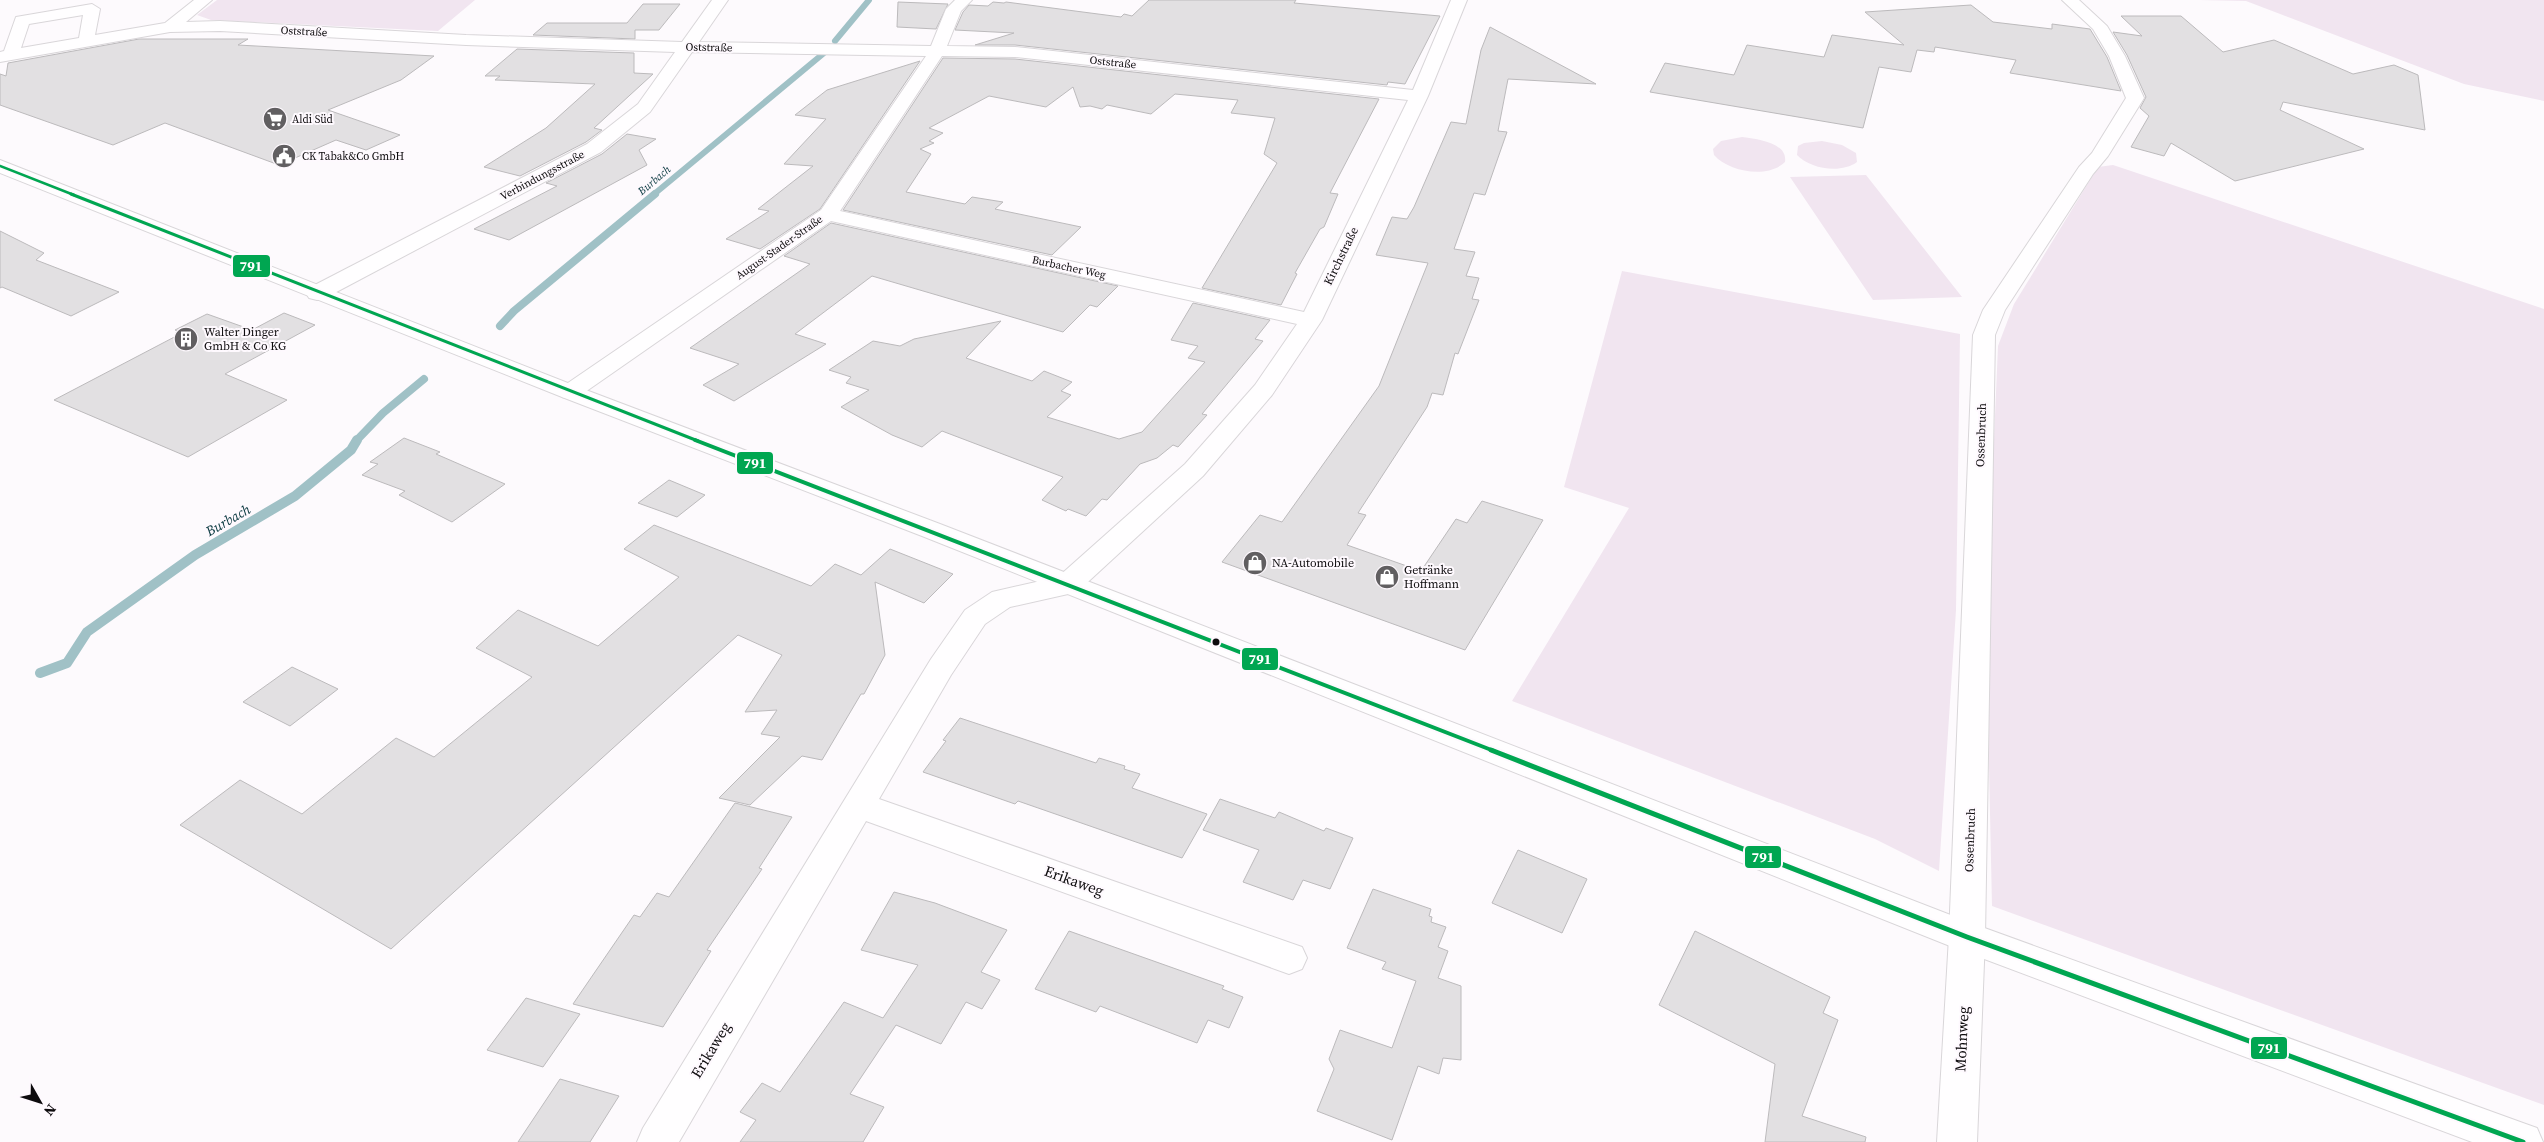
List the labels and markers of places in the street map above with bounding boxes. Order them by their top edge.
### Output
supermarket icon: Aldi Süd [262,106,288,132]
place label: Aldi Süd [292,112,333,127]
public building icon: CK Tabak&Co GmbH [271,143,297,169]
place label: CK Tabak&Co GmbH [302,149,404,164]
place label: Walter Dinger GmbH & Co KG [204,324,286,354]
building icon: Walter Dinger GmbH & Co KG [173,326,199,352]
shop icon: NA-Automobile [1242,550,1268,576]
place label: NA-Automobile [1272,555,1354,571]
place label: Getränke Hoffmann [1404,562,1459,592]
shop icon: Getränke Hoffmann [1374,564,1400,590]
unlabelled marker [1211,637,1221,647]

